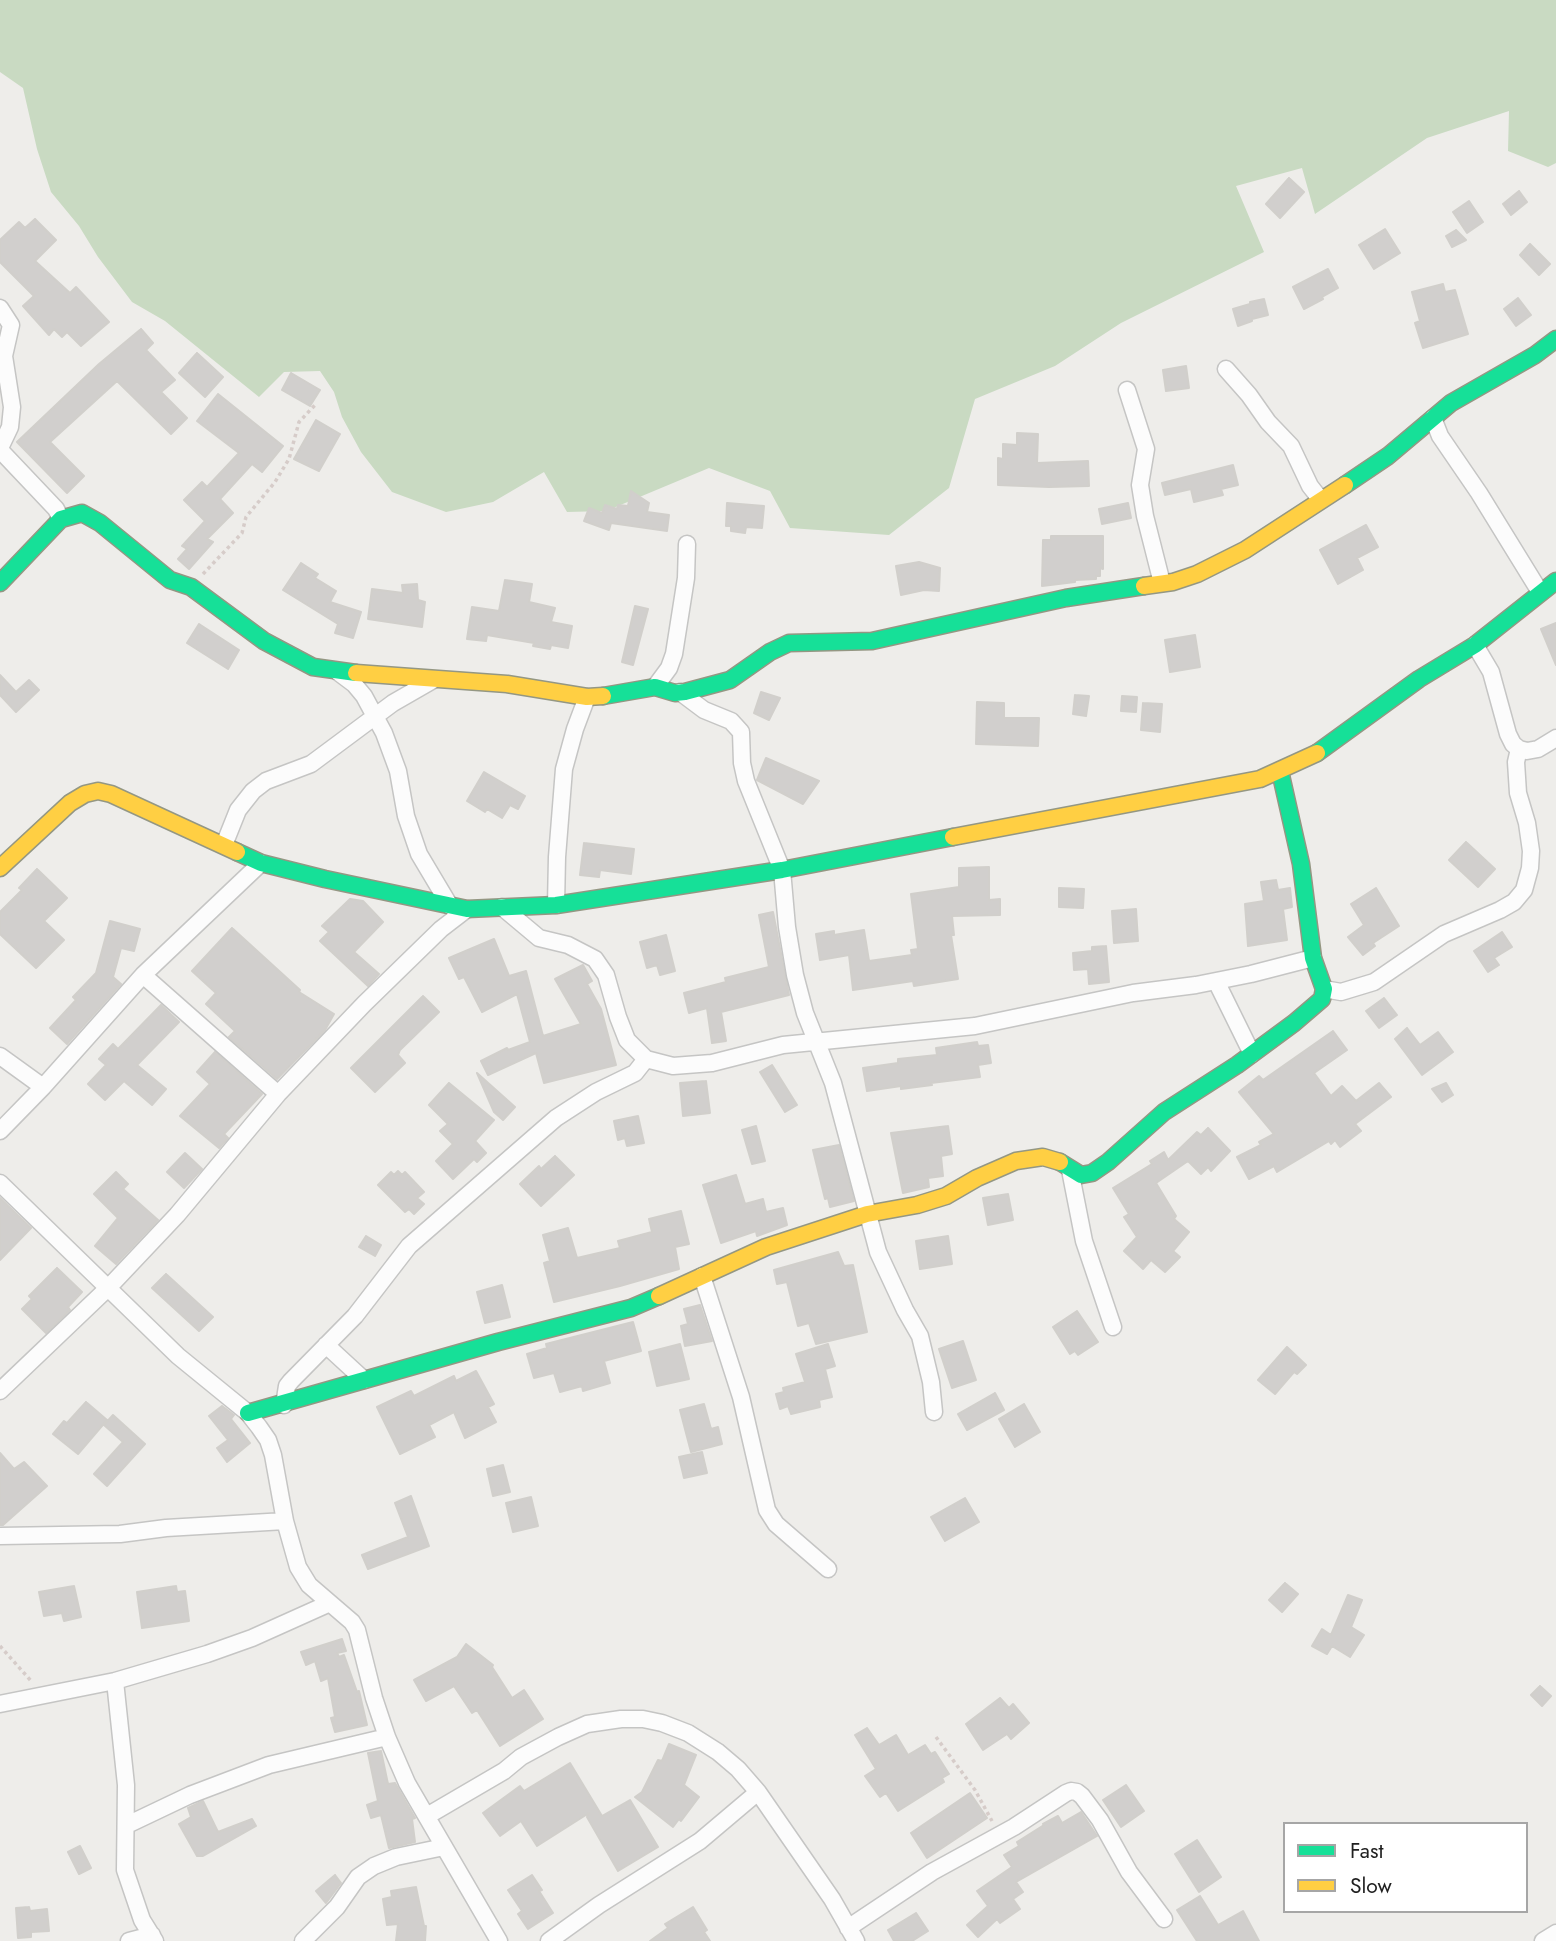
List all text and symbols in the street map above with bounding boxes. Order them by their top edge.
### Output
legend [1283,1822,1528,1913]
text: Fast [1350,1836,1383,1866]
text: Slow [1350,1871,1392,1901]

